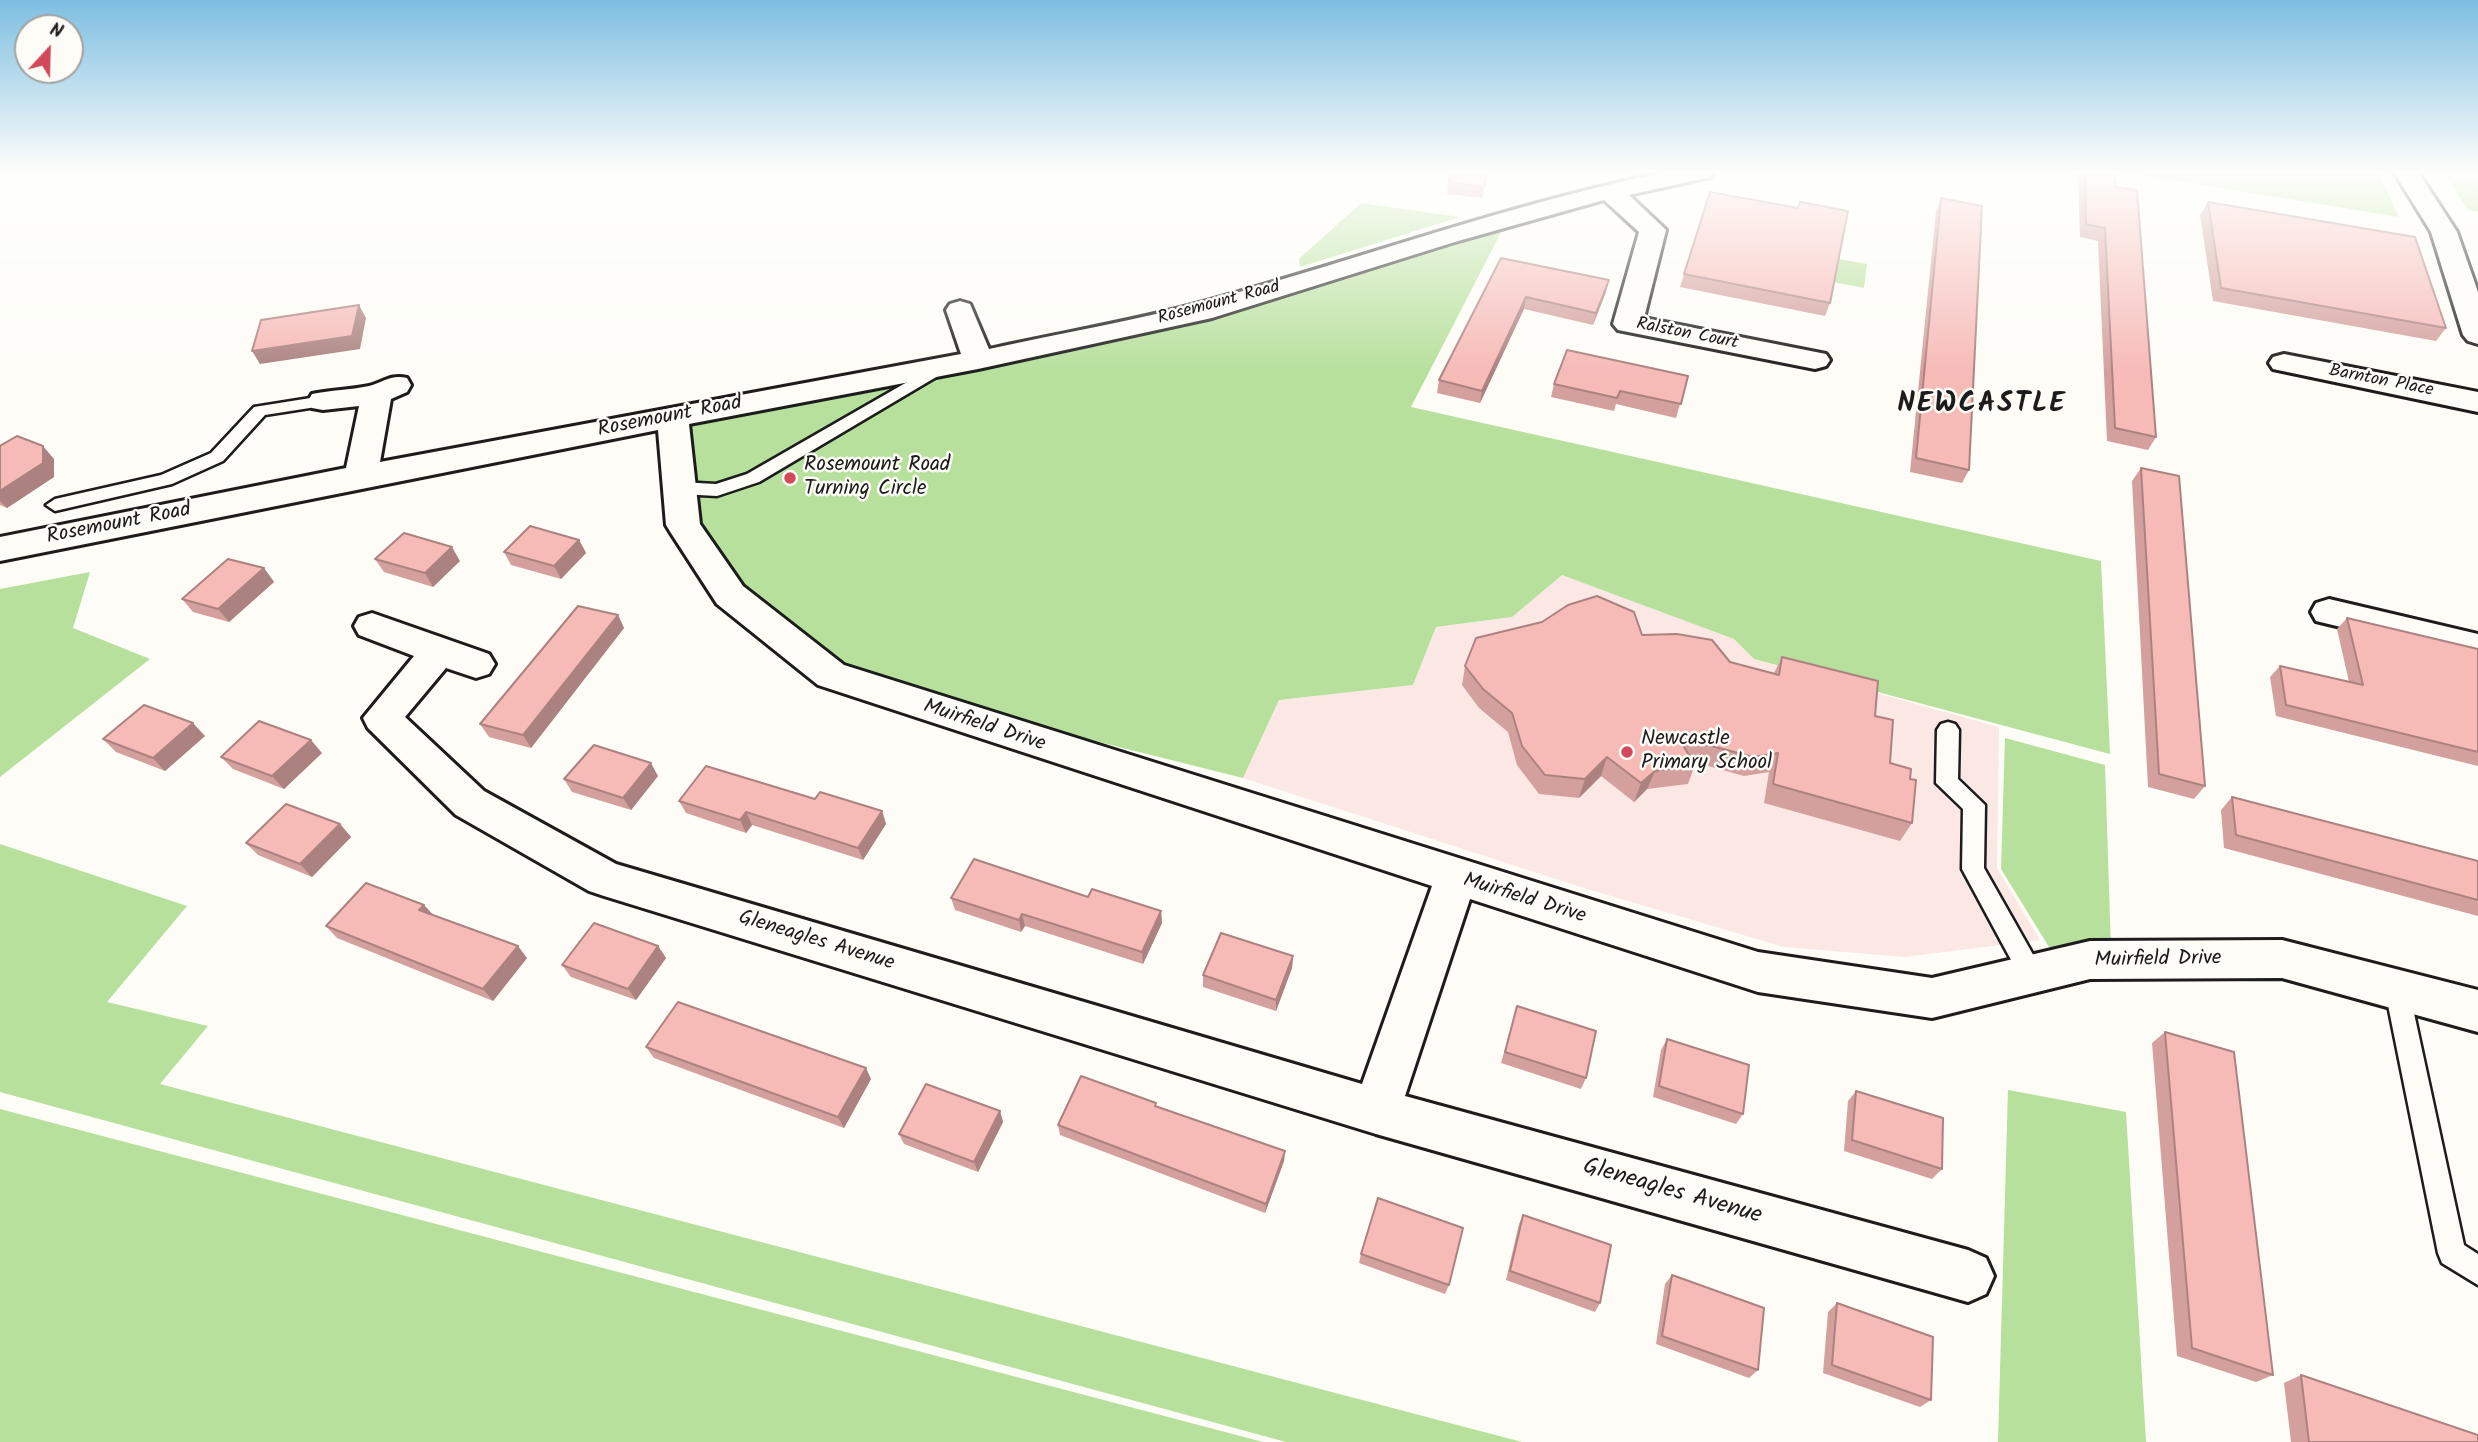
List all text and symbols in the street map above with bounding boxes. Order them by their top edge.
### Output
north arrow [14,14,84,84]
text: N [45,15,67,48]
street label: Rosemount Road [1156,277,1282,331]
street label: Ralston Court [1634,315,1740,355]
street label: Barnton Place [2327,361,2435,403]
district label: NEWCASTLE [1898,389,2066,423]
street label: Rosemount Road [596,392,744,444]
place label: Rosemount Road Turning Circle [804,453,950,503]
marker: Rosemount Road Turning Circle [782,470,798,486]
street label: Rosemount Road [45,499,193,551]
street label: Muirfield Drive [920,695,1048,759]
place label: Newcastle Primary School [1641,727,1772,777]
marker: Newcastle Primary School [1619,744,1635,760]
street label: Muirfield Drive [1460,869,1588,931]
street label: Gleneagles Avenue [735,906,897,978]
street label: Muirfield Drive [2094,947,2222,975]
street label: Gleneagles Avenue [1579,1154,1765,1232]

